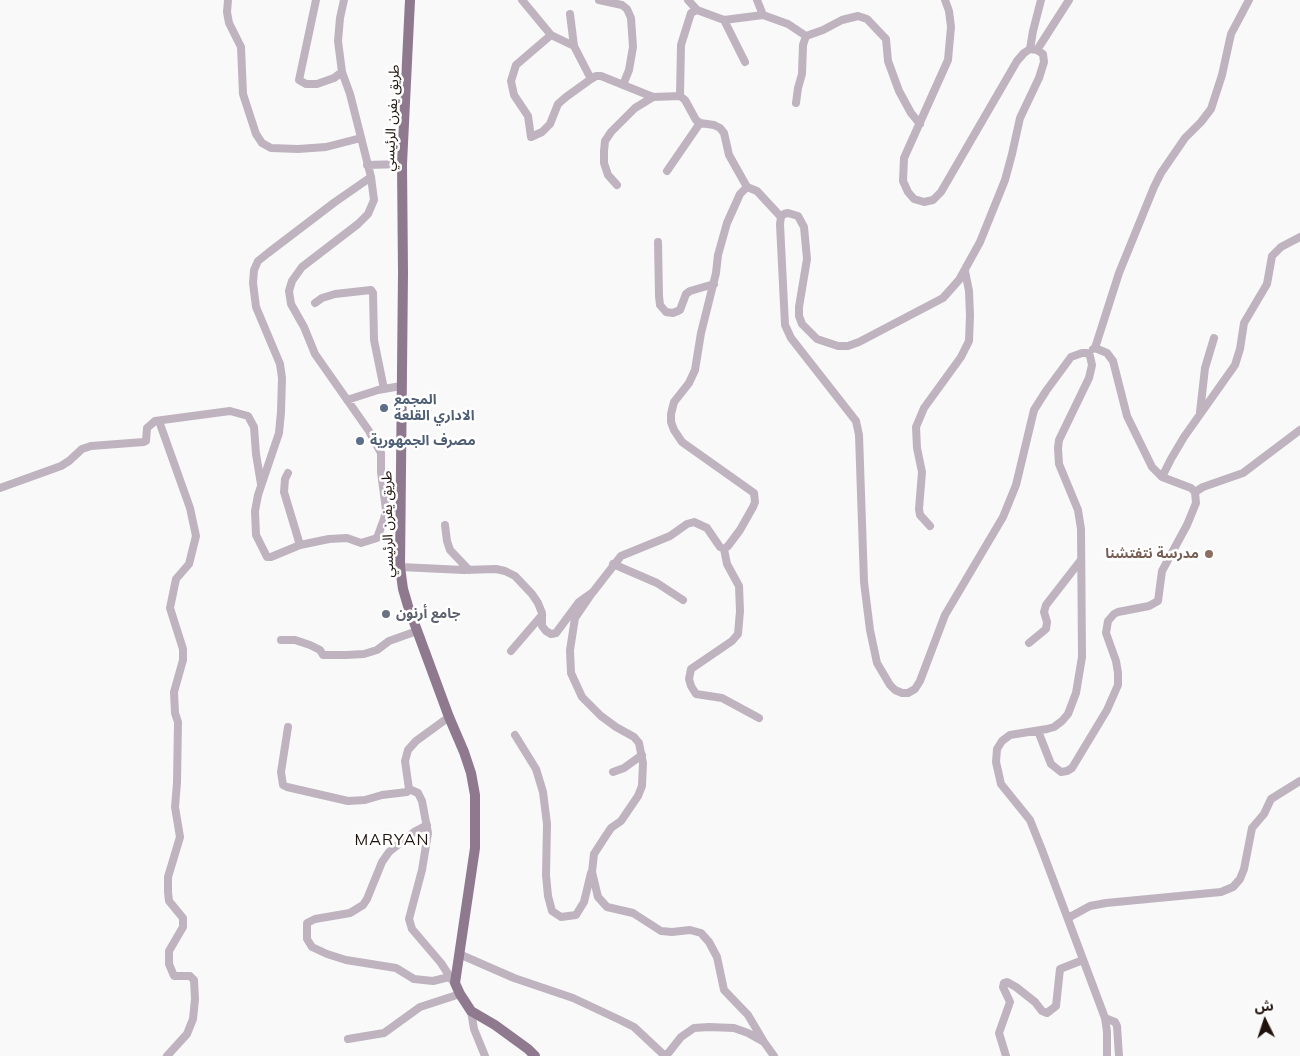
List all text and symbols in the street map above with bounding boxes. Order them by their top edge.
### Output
street label: طريق يفرن الرئيسي [381,64,403,172]
place label: المجمع الاداري القلعة [394,392,474,424]
marker: المجمع الاداري القلعة [378,402,390,414]
place label: مصرف الجمهورية [370,433,476,449]
marker: مصرف الجمهورية [354,435,366,447]
street label: طريق يفرن الرئيسي [379,470,397,578]
place label: مدرسة نتفتشنا [1105,546,1199,562]
marker: مدرسة نتفتشنا [1203,548,1215,560]
place label: جامع أرنون [396,606,460,622]
marker: جامع أرنون [380,608,392,620]
district label: MARYAN [354,830,430,850]
north arrow [1240,996,1290,1046]
text: ش [1254,996,1274,1016]

